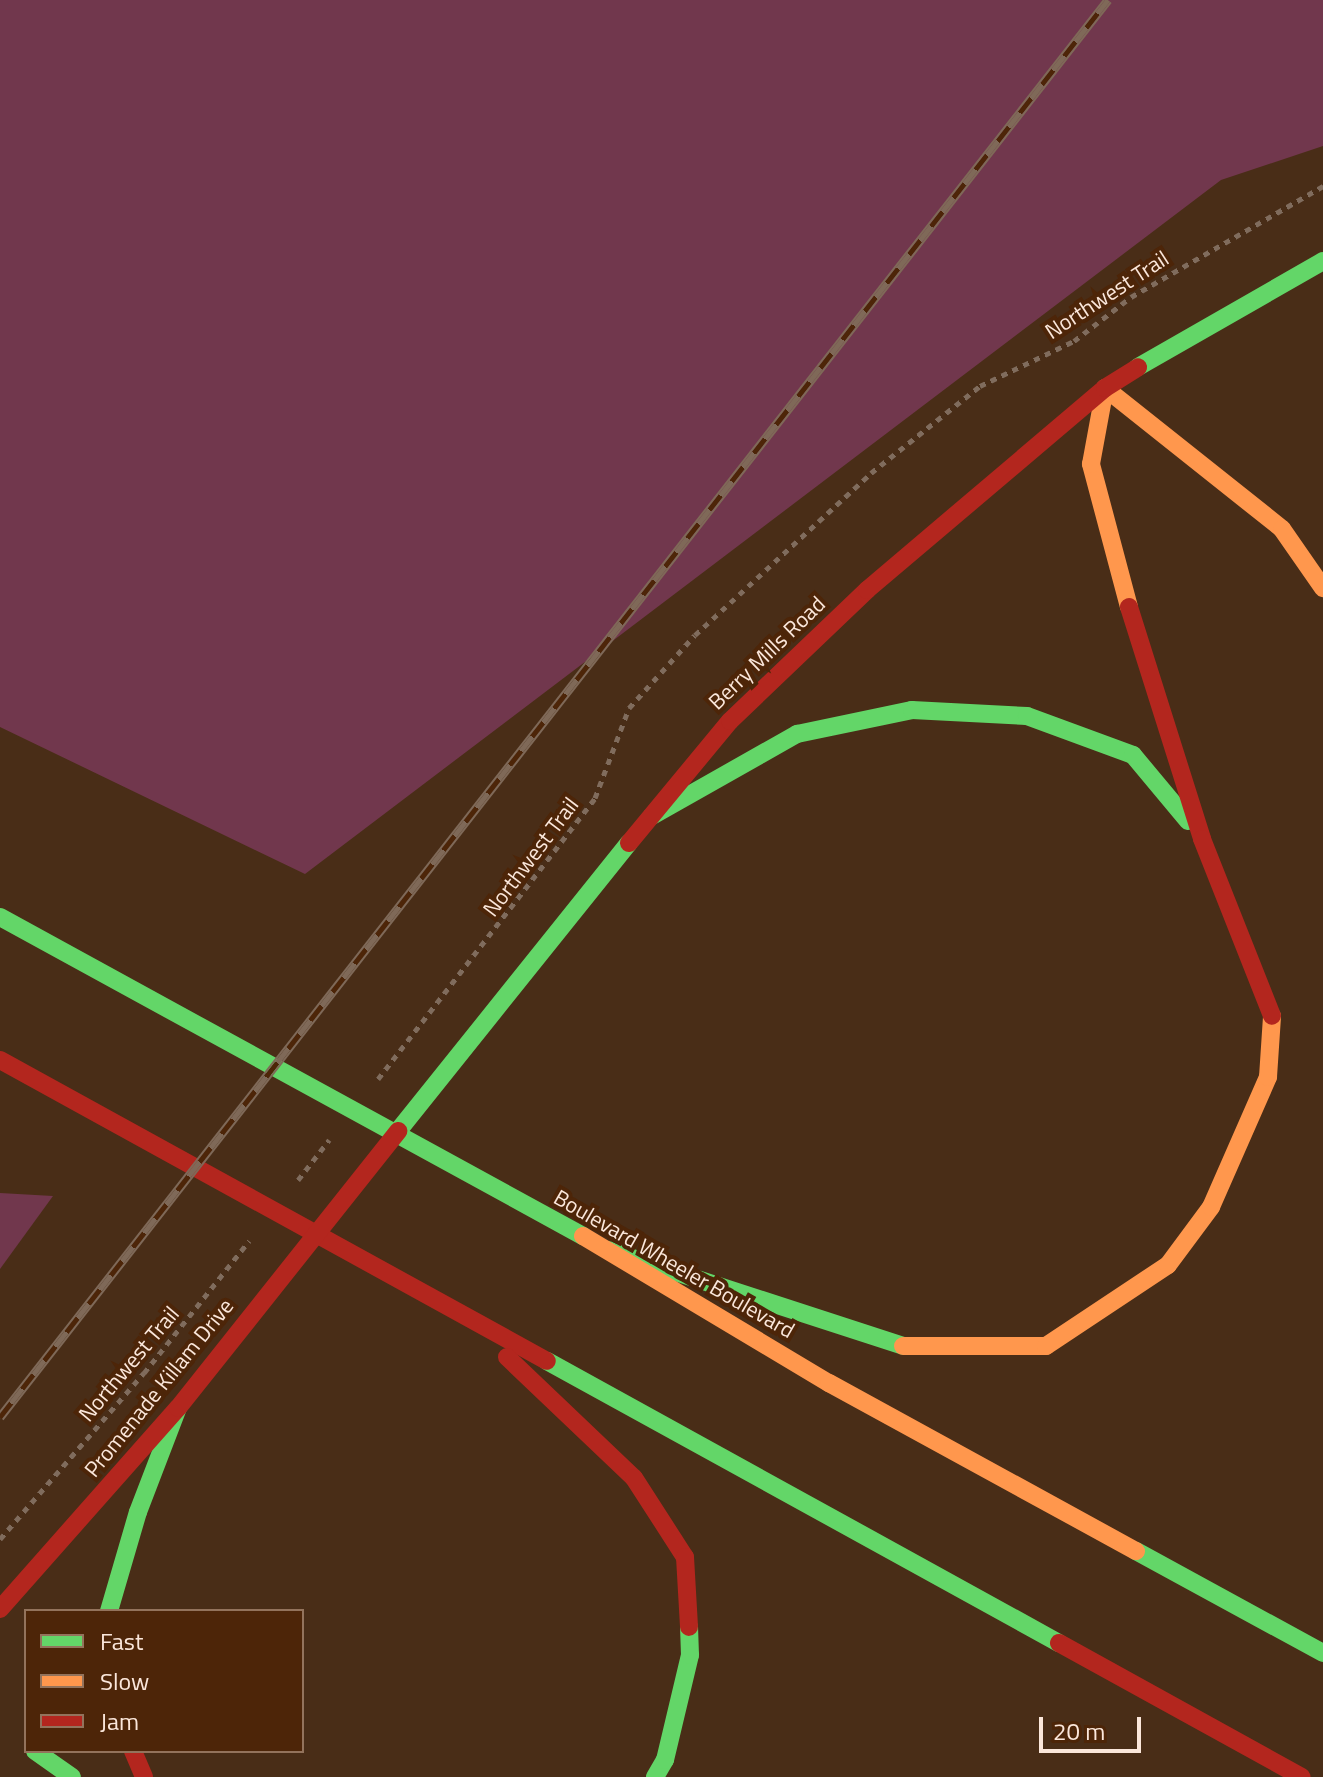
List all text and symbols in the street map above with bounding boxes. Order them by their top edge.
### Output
street label: Northwest Trail [1040,245,1174,345]
street label: Berry Mills Road [703,591,831,715]
street label: Northwest Trail [478,792,584,922]
street label: Boulevard Wheeler Boulevard [549,1184,799,1344]
street label: Promenade Killam Drive [79,1293,239,1483]
street label: Northwest Trail [73,1301,185,1427]
legend [24,1609,304,1753]
text: Fast [100,1623,143,1659]
text: Slow [100,1663,149,1699]
scale bar [1043,1701,1145,1751]
text: Jam [100,1703,139,1739]
text: 20 m [1053,1713,1105,1749]

